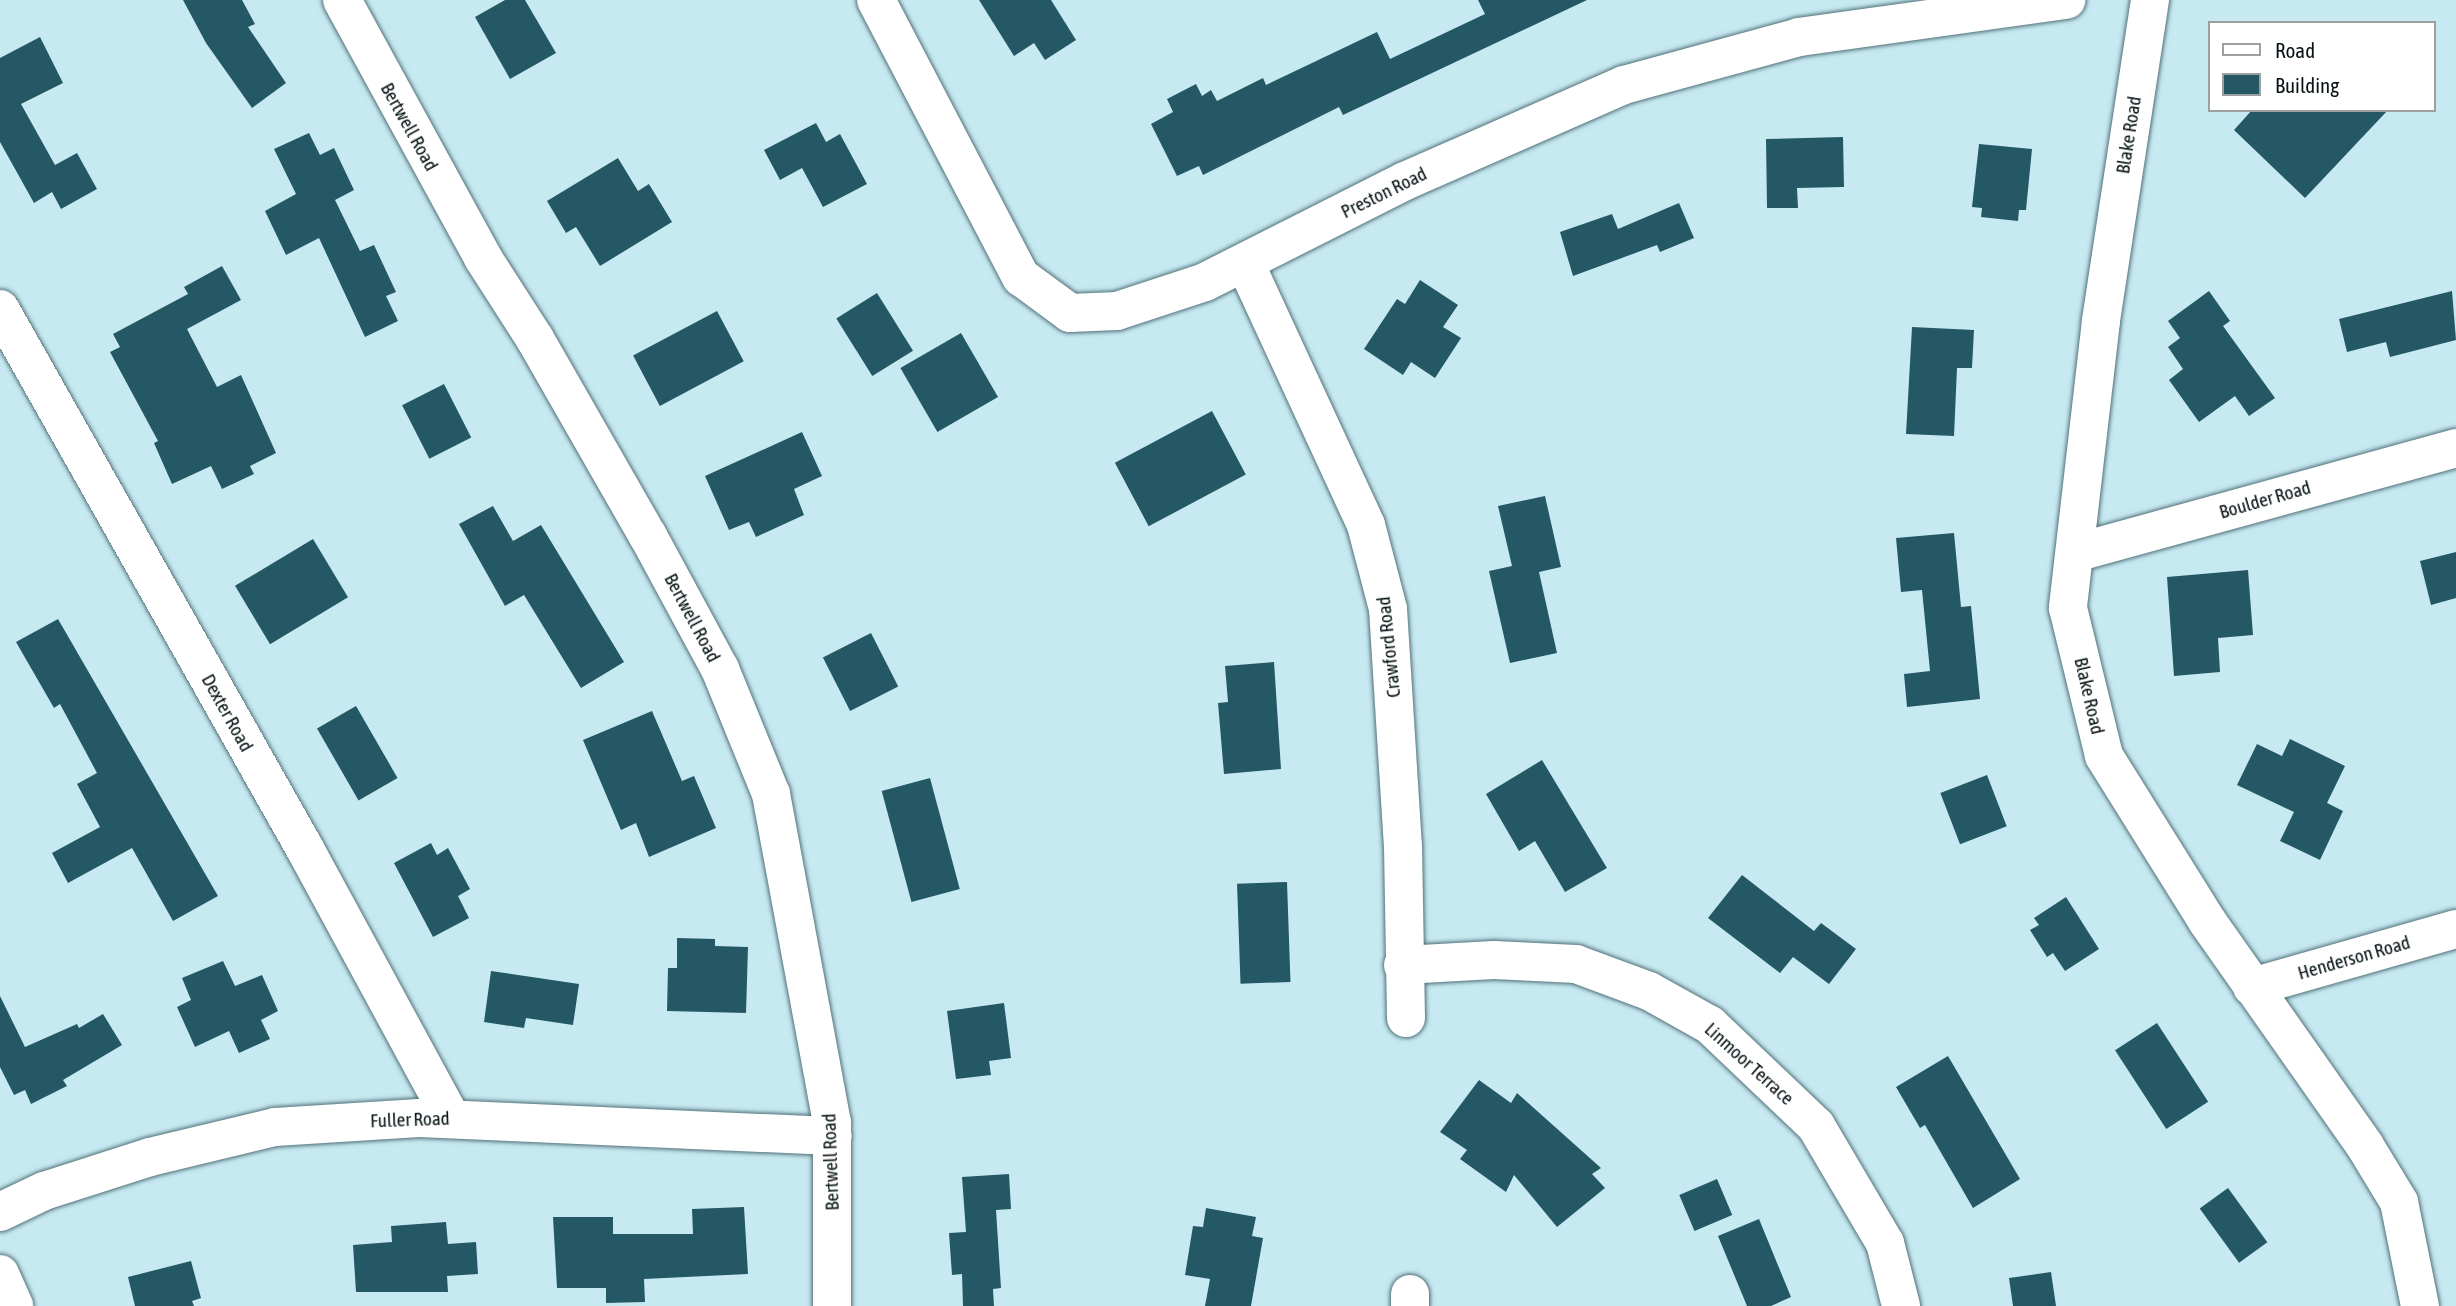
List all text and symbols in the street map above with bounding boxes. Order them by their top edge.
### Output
legend [2208,21,2435,112]
text: Road [2275,38,2315,62]
text: Building [2275,73,2339,97]
street label: Bertwell Road [375,79,443,175]
street label: Blake Road [2112,95,2146,175]
street label: Preston Road [1337,162,1431,224]
street label: Boulder Road [2217,476,2313,524]
street label: Bertwell Road [659,570,725,666]
street label: Crawford Road [1372,595,1406,699]
street label: Blake Road [2069,655,2109,737]
street label: Dexter Road [196,670,258,756]
street label: Henderson Road [2295,931,2413,985]
street label: Linmoor Terrace [1700,1018,1798,1110]
street label: Fuller Road [370,1107,450,1133]
street label: Bertwell Road [818,1113,844,1211]

